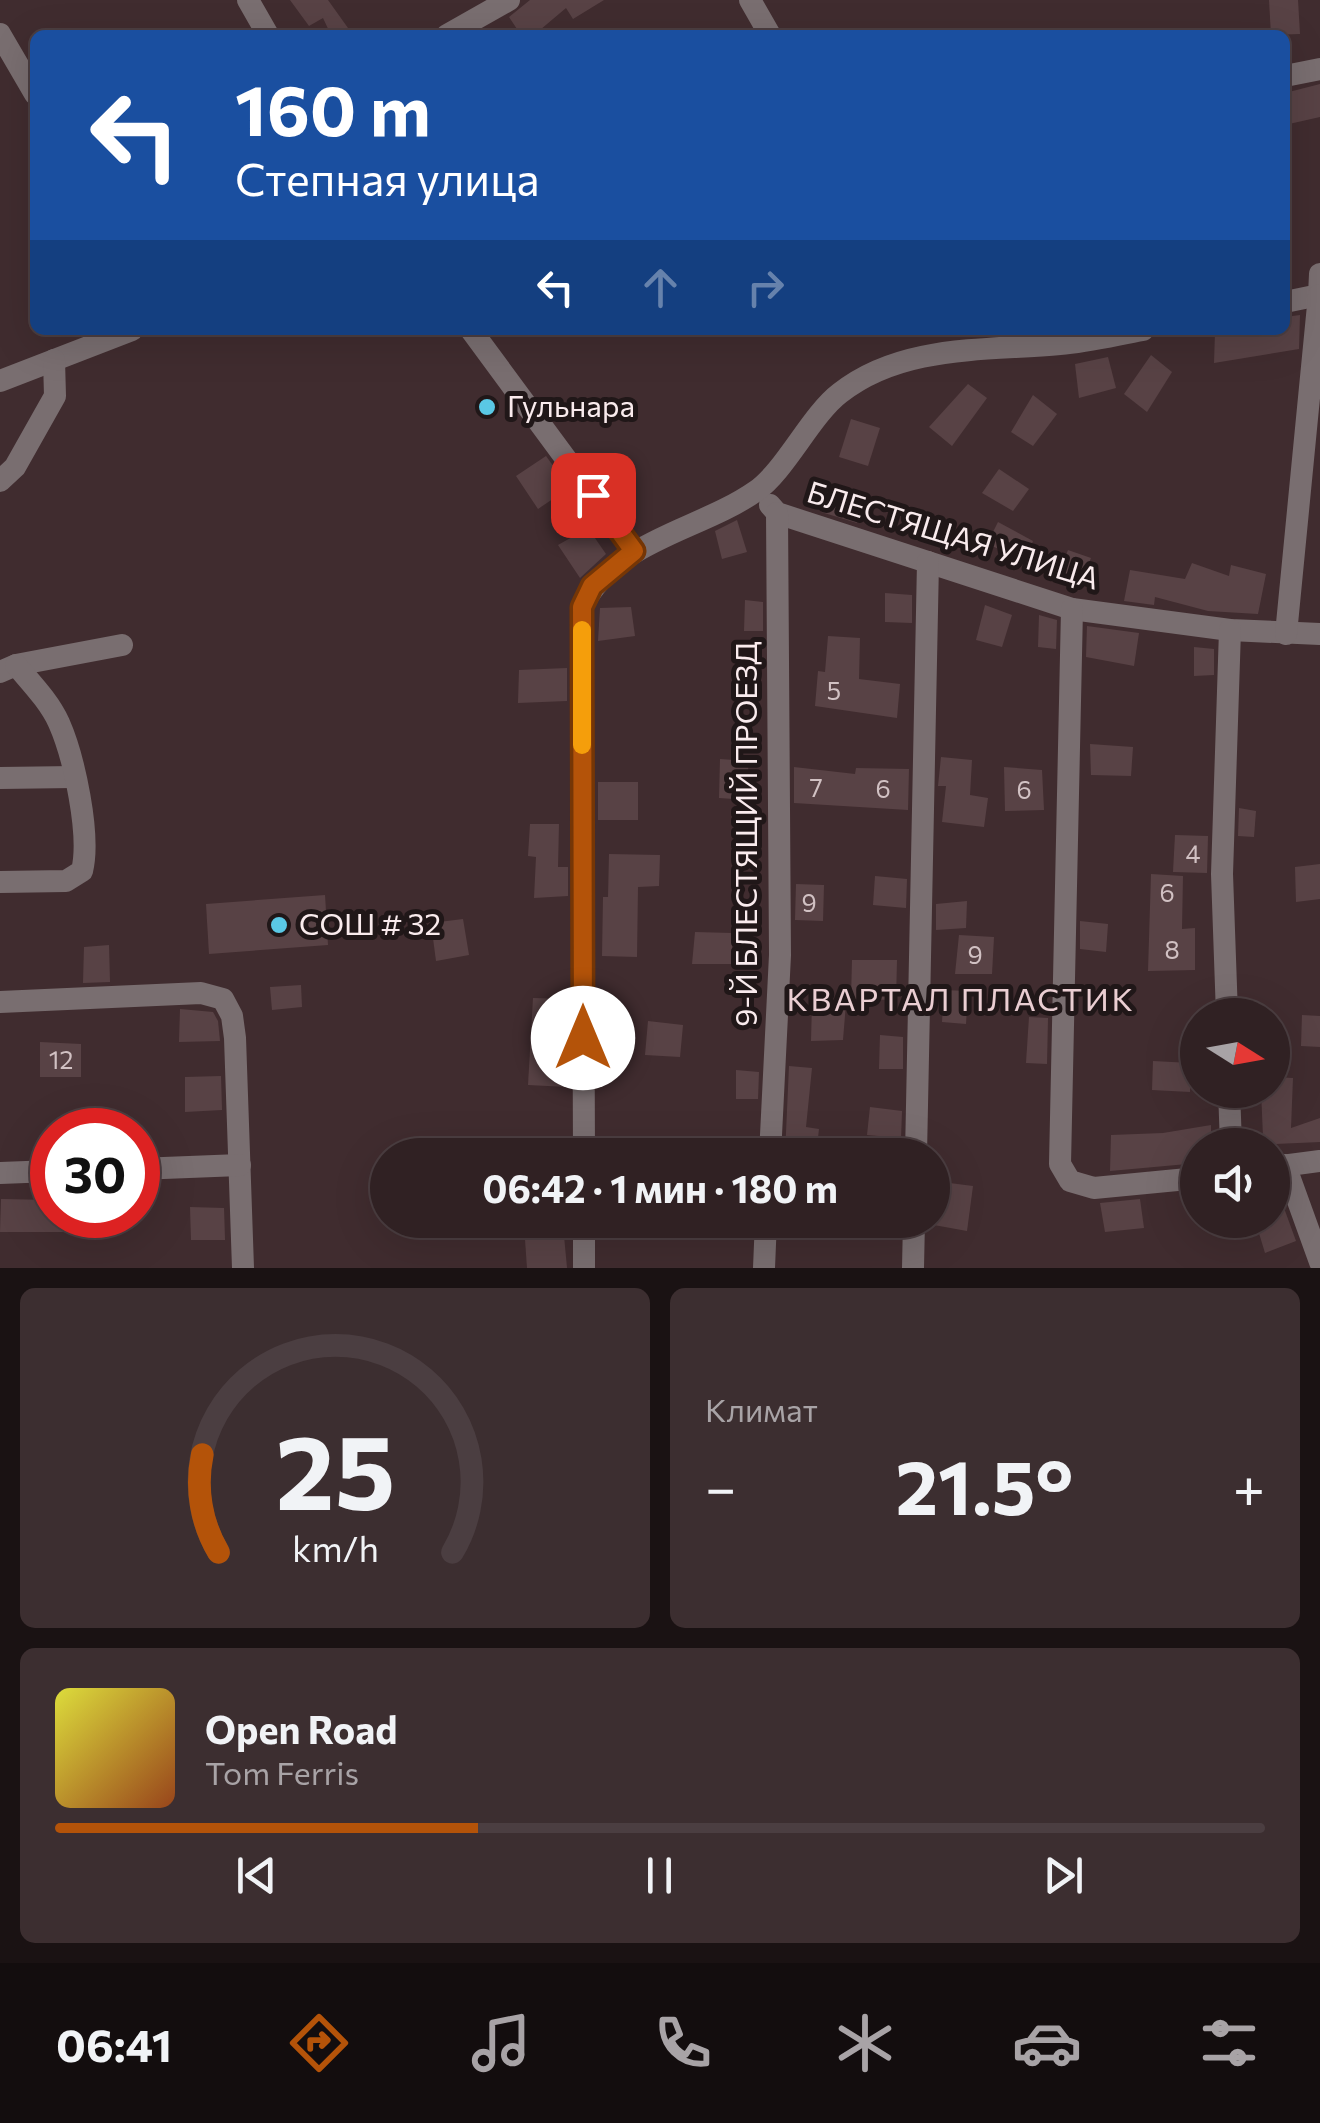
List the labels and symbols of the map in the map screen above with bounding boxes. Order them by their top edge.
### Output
place label: Гульнара [507,386,635,423]
marker: Гульнара [476,396,498,418]
pin [551,453,636,538]
street label: БЛЕСТЯЩАЯ УЛИЦА [803,472,1104,596]
street label: 9-Й БЛЕСТЯЩИЙ ПРОЕЗД [726,641,763,1027]
house number: 5 [827,675,841,705]
house number: 7 [809,772,823,802]
house number: 6 [875,773,891,803]
house number: 6 [1016,774,1032,804]
house number: 4 [1185,838,1201,868]
house number: 6 [1159,877,1175,907]
house number: 9 [801,887,817,917]
place label: СОШ # 32 [299,904,441,941]
marker: СОШ # 32 [268,914,290,936]
house number: 8 [1164,934,1180,964]
house number: 9 [967,939,983,969]
district label: КВАРТАЛ ПЛАСТИК [787,978,1135,1018]
position arrow [531,986,635,1090]
north arrow [1180,998,1290,1108]
house number: 12 [49,1044,73,1074]
speed limit sign: 30 [30,1108,160,1238]

